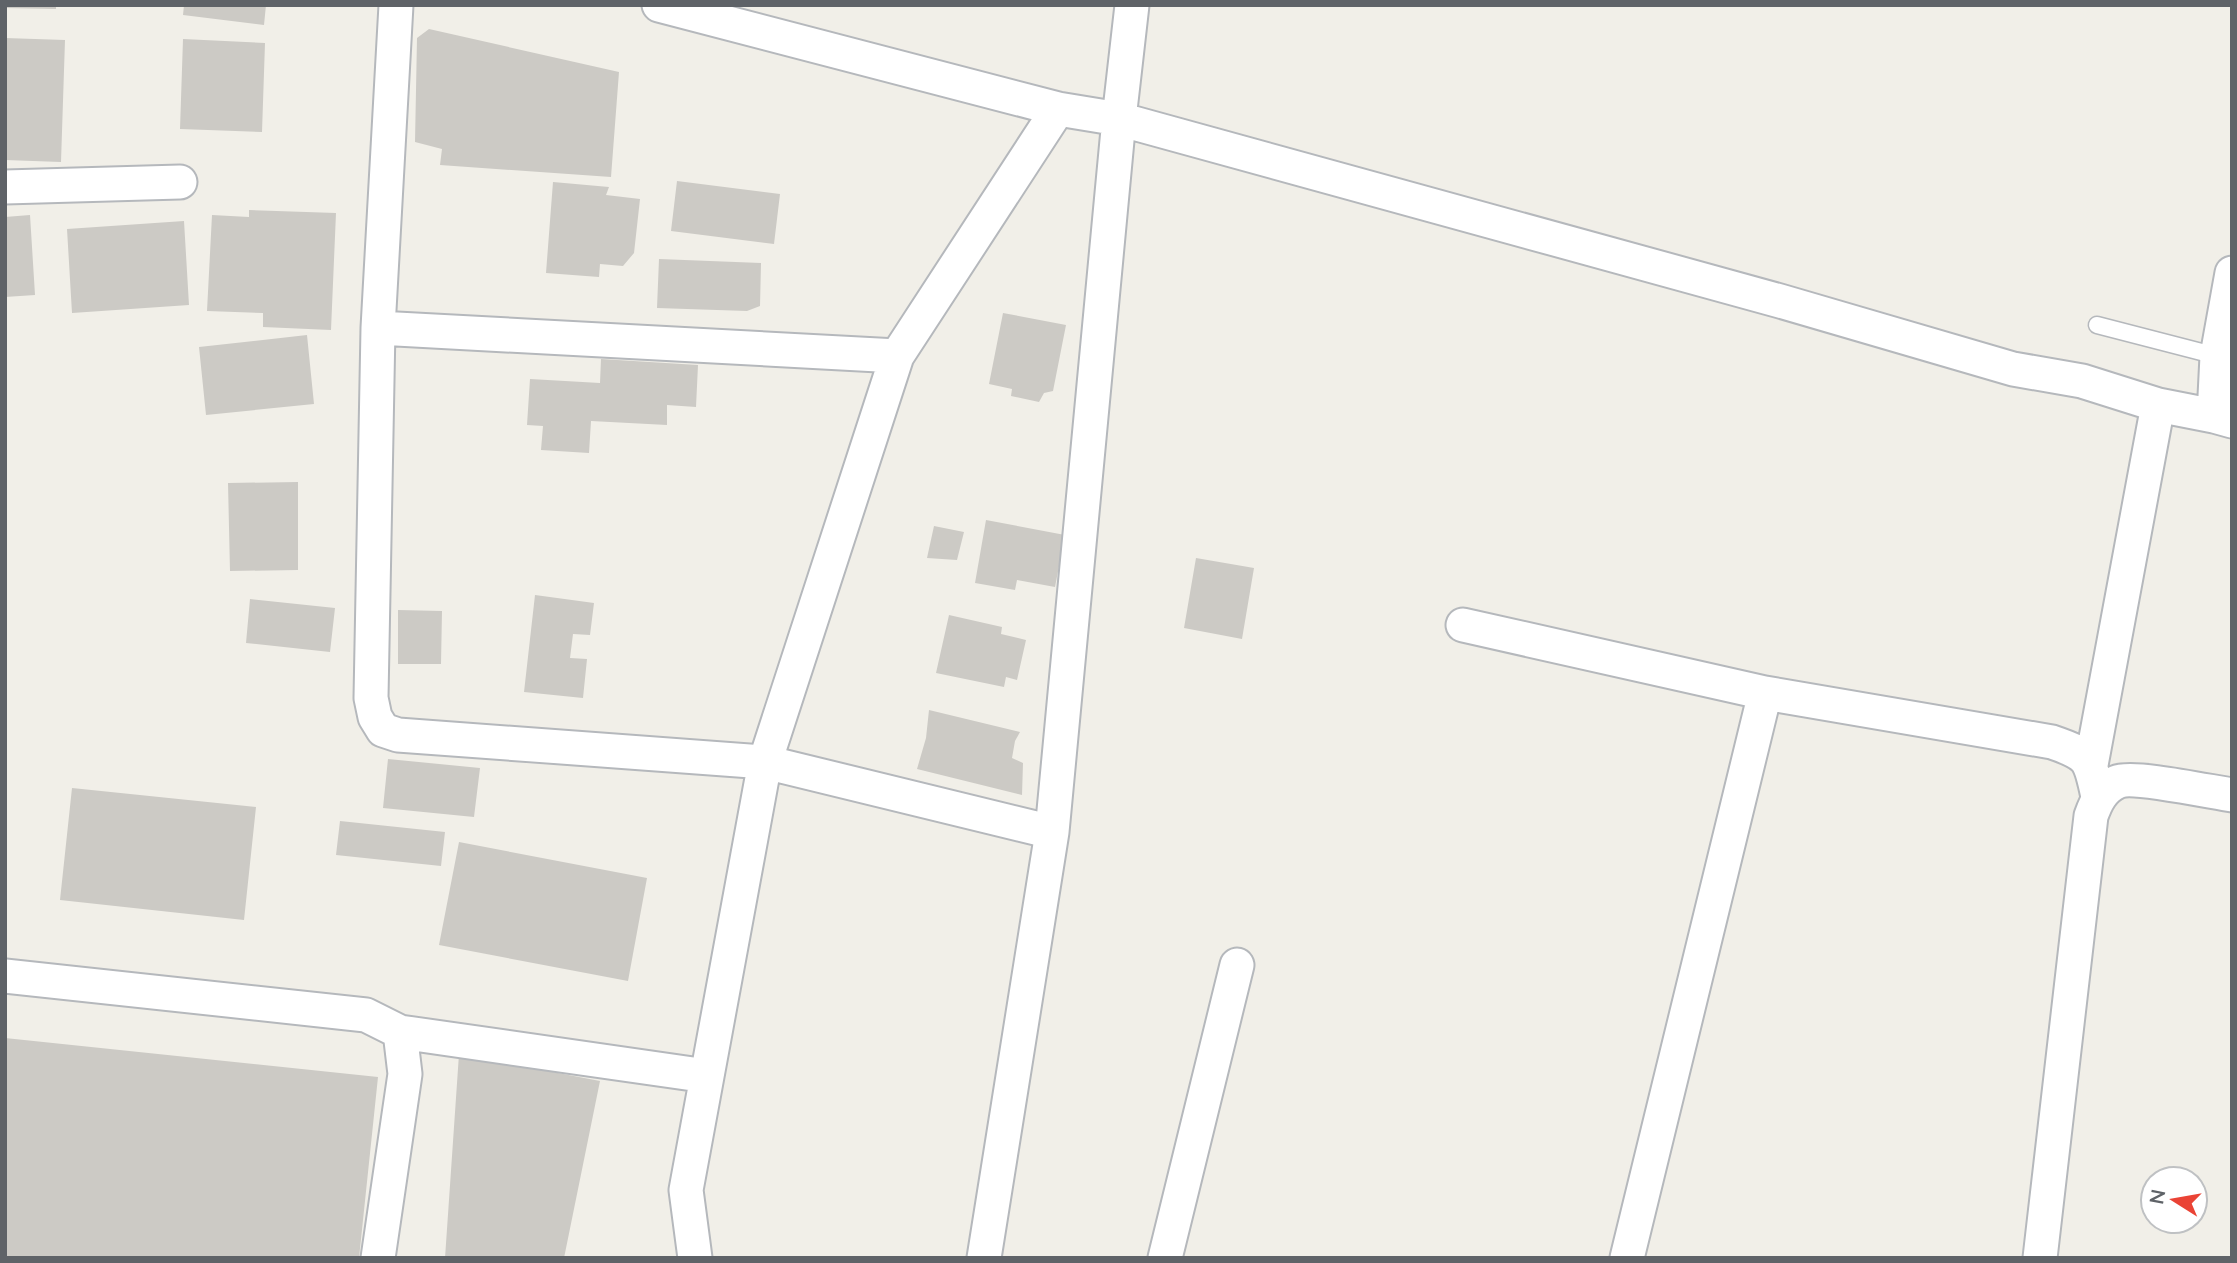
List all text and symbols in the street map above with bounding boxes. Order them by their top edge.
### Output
north arrow [2139,1165,2209,1235]
text: N [2144,1187,2170,1206]

